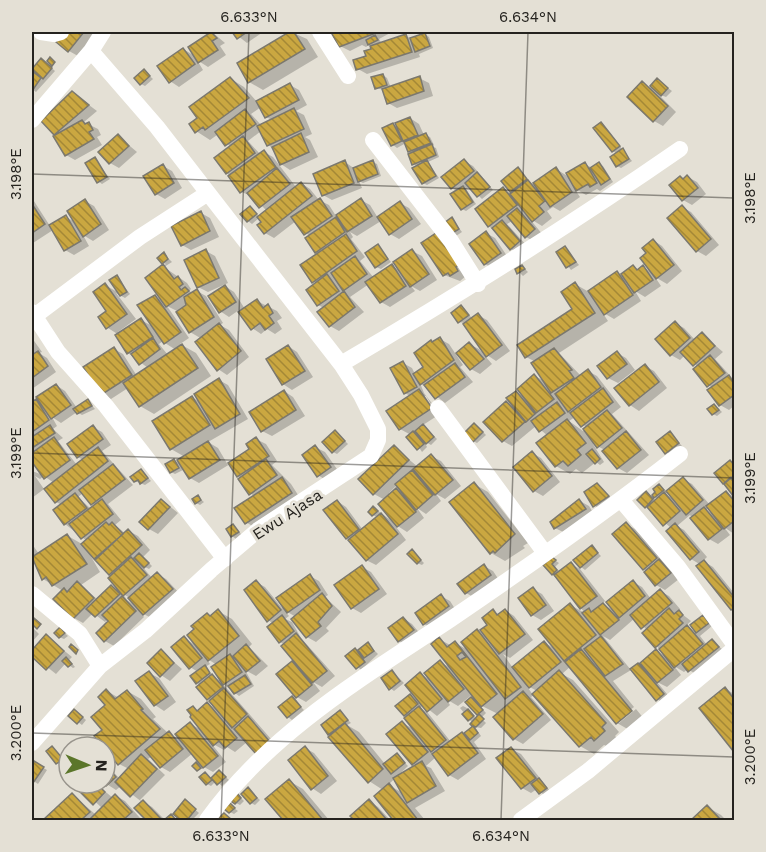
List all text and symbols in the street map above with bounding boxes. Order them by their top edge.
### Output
text: 6.633°N [220,8,278,26]
text: 6.634°N [499,8,557,26]
text: 3.198°E [7,148,25,200]
text: 3.198°E [741,172,759,224]
text: 3.199°E [7,427,25,479]
text: 3.199°E [741,452,759,504]
street label: Ewu Ajasa [249,485,326,544]
text: 3.200°E [7,705,25,761]
text: 3.200°E [741,729,759,785]
north arrow [57,735,117,795]
text: N [92,759,111,772]
text: 6.633°N [192,827,250,845]
text: 6.634°N [472,827,530,845]

